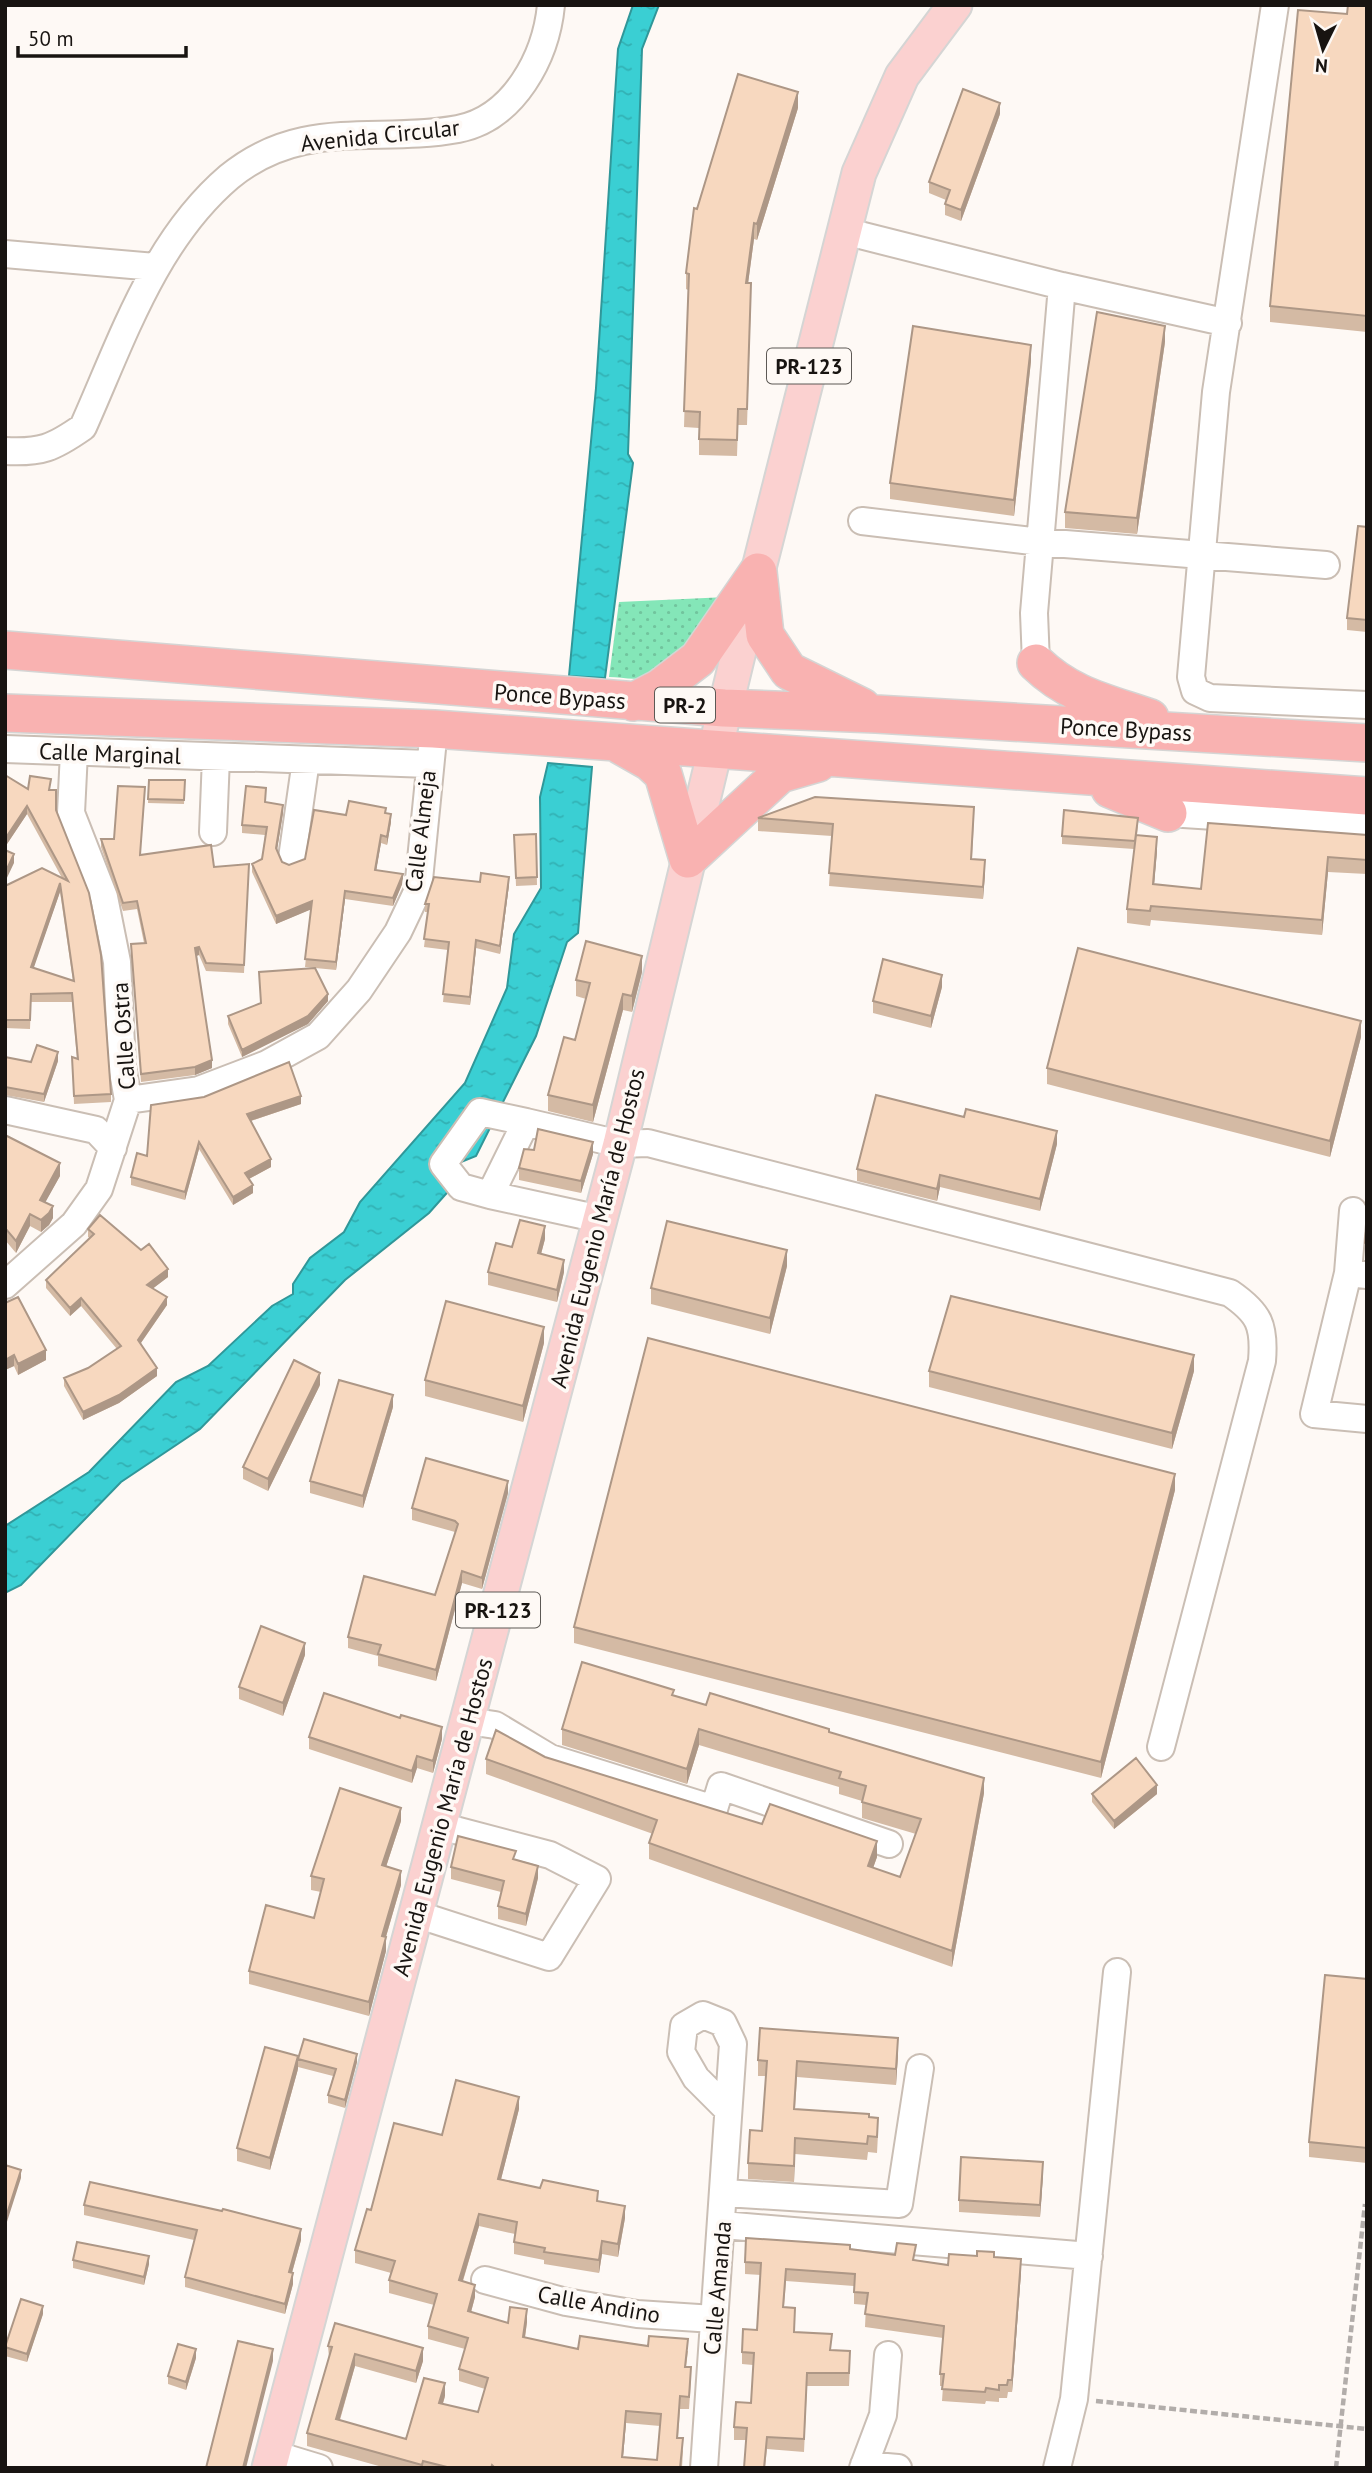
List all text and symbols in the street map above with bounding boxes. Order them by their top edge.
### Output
scale bar [18,14,186,58]
north arrow [1288,14,1358,84]
text: 50 m [28,25,74,52]
text: N [1314,53,1329,78]
street label: Avenida Circular [299,112,461,158]
road number: PR-123 [767,348,851,384]
street label: Ponce Bypass [493,677,627,715]
road number: PR-2 [655,688,715,722]
street label: Ponce Bypass [1059,711,1193,747]
street label: Calle Marginal [39,736,182,770]
street label: Calle Almeja [398,768,442,894]
street label: Calle Ostra [105,981,141,1091]
street label: Avenida Eugenio María de Hostos [543,1065,651,1391]
road number: PR-123 [456,1592,540,1628]
street label: Avenida Eugenio María de Hostos [386,1655,498,1979]
street label: Calle Amanda [697,2220,737,2356]
street label: Calle Andino [535,2279,663,2329]

